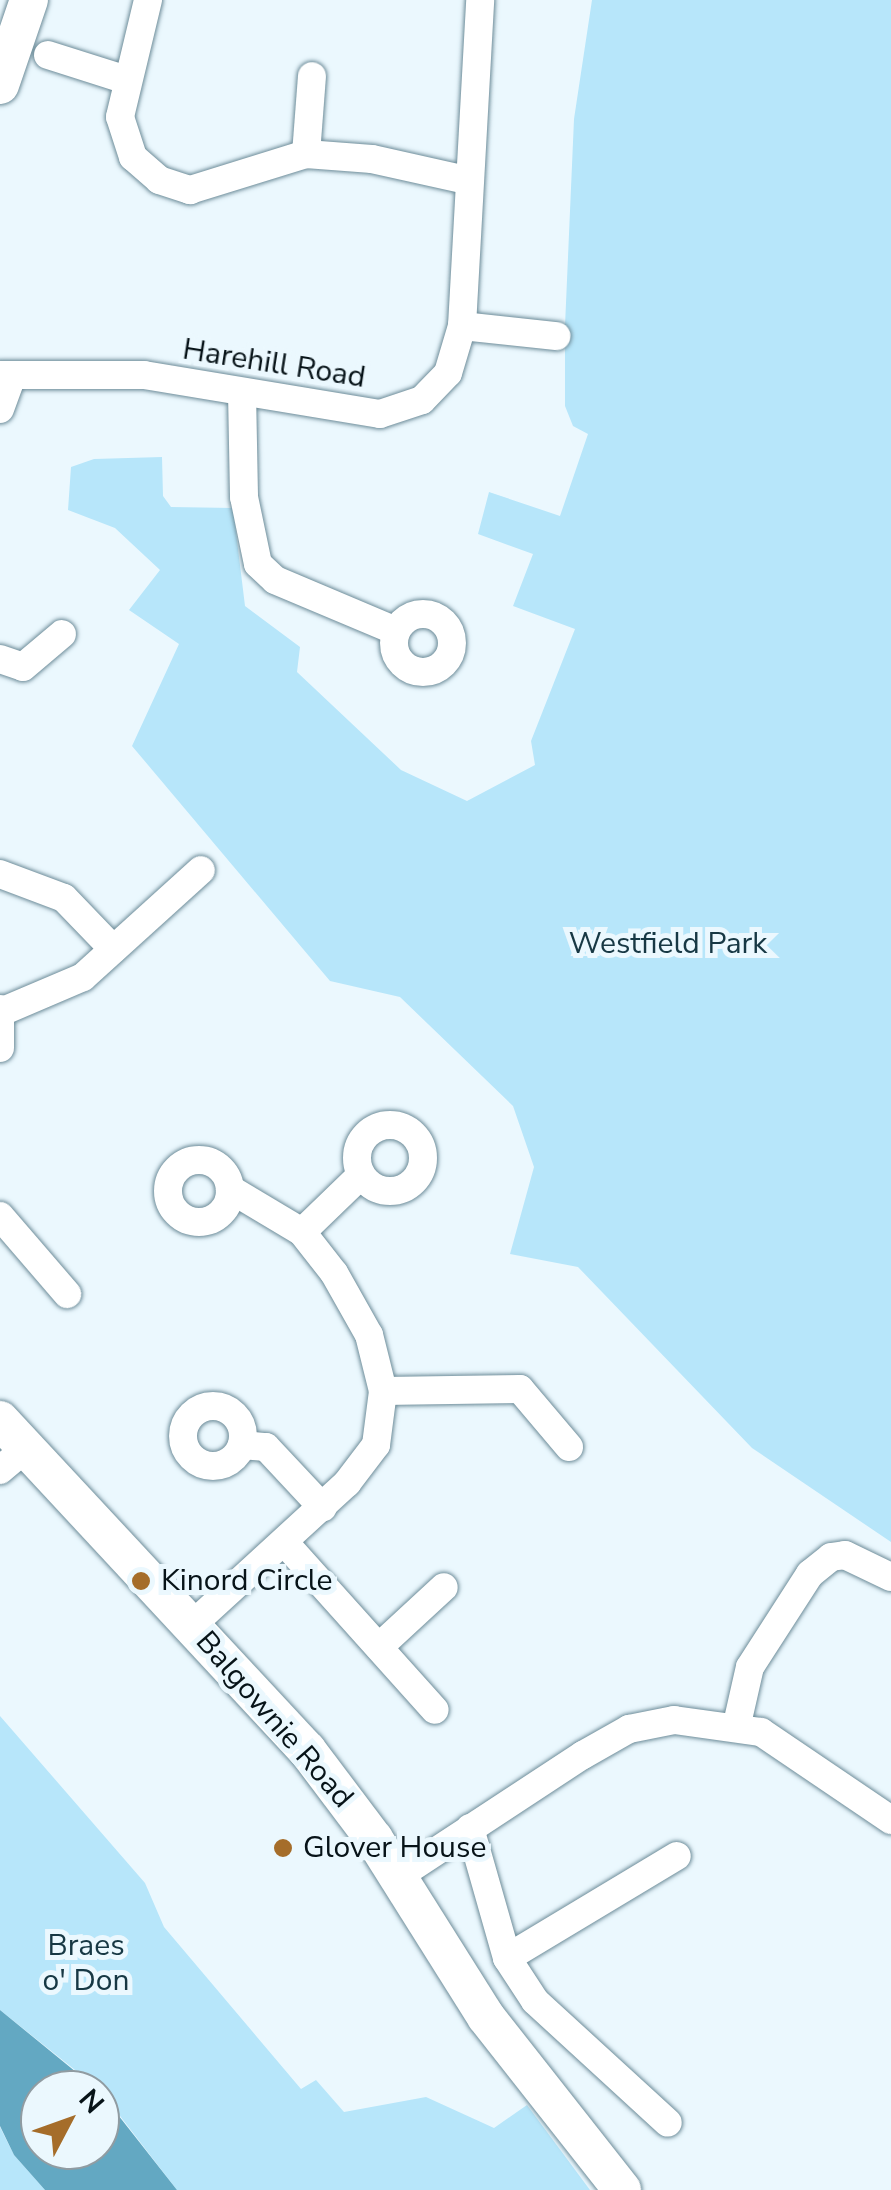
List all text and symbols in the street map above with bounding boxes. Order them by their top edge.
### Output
street label: Harehill Road [180,332,368,396]
park label: Westfield Park [569,926,767,962]
place label: Kinord Circle [161,1563,332,1599]
marker: Kinord Circle [130,1570,152,1592]
street label: Balgownie Road [188,1625,360,1815]
place label: Glover House [303,1830,486,1866]
marker: Glover House [272,1837,294,1859]
park label: Braes o' Don [43,1928,129,1998]
north arrow [20,2070,120,2170]
text: N [70,2081,112,2122]

